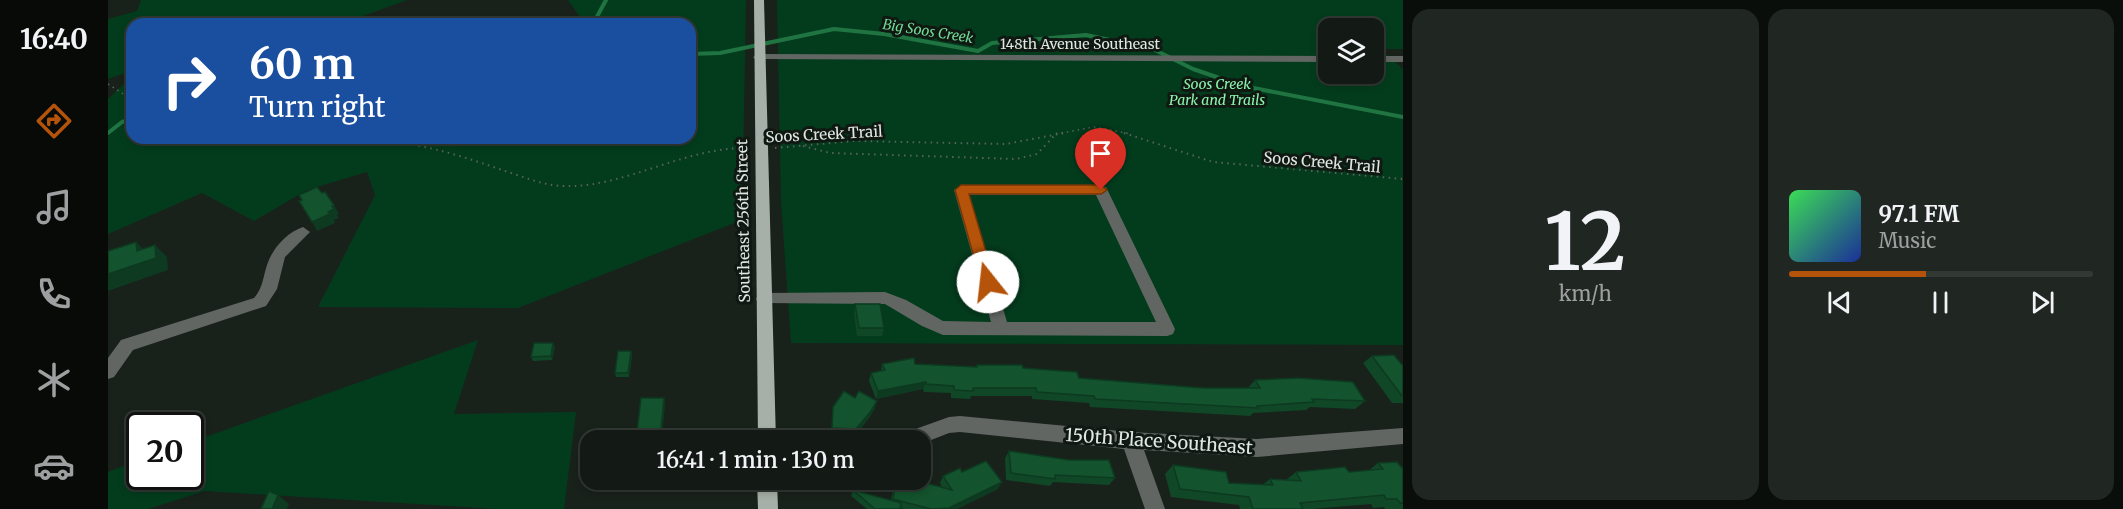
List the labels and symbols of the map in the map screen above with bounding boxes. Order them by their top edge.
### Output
water label: Big Soos Creek [881,15,975,47]
street label: 148th Avenue Southeast [1000,35,1160,53]
park label: Soos Creek Park and Trails [1169,75,1265,109]
street label: Soos Creek Trail [765,121,883,147]
pin [1075,128,1126,190]
street label: Southeast 256th Street [732,139,754,303]
street label: Soos Creek Trail [1263,147,1382,177]
position arrow [956,250,1020,314]
speed limit sign: 20 [126,412,204,490]
street label: 150th Place Southeast [1064,423,1254,459]

